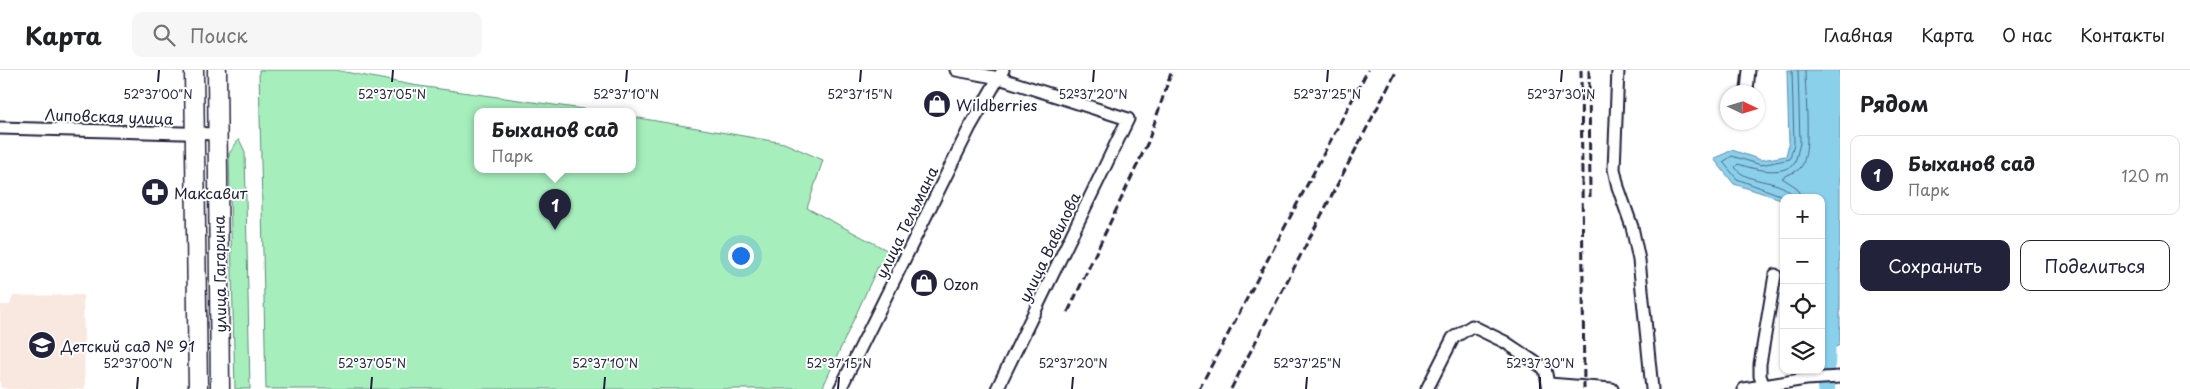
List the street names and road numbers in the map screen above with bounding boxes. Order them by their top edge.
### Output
street label: Липовская улица [44,102,174,130]
street label: улица Тельмана [869,162,943,282]
street label: улица Вавилова [1012,187,1086,306]
street label: улица Гагарина [206,215,232,333]

